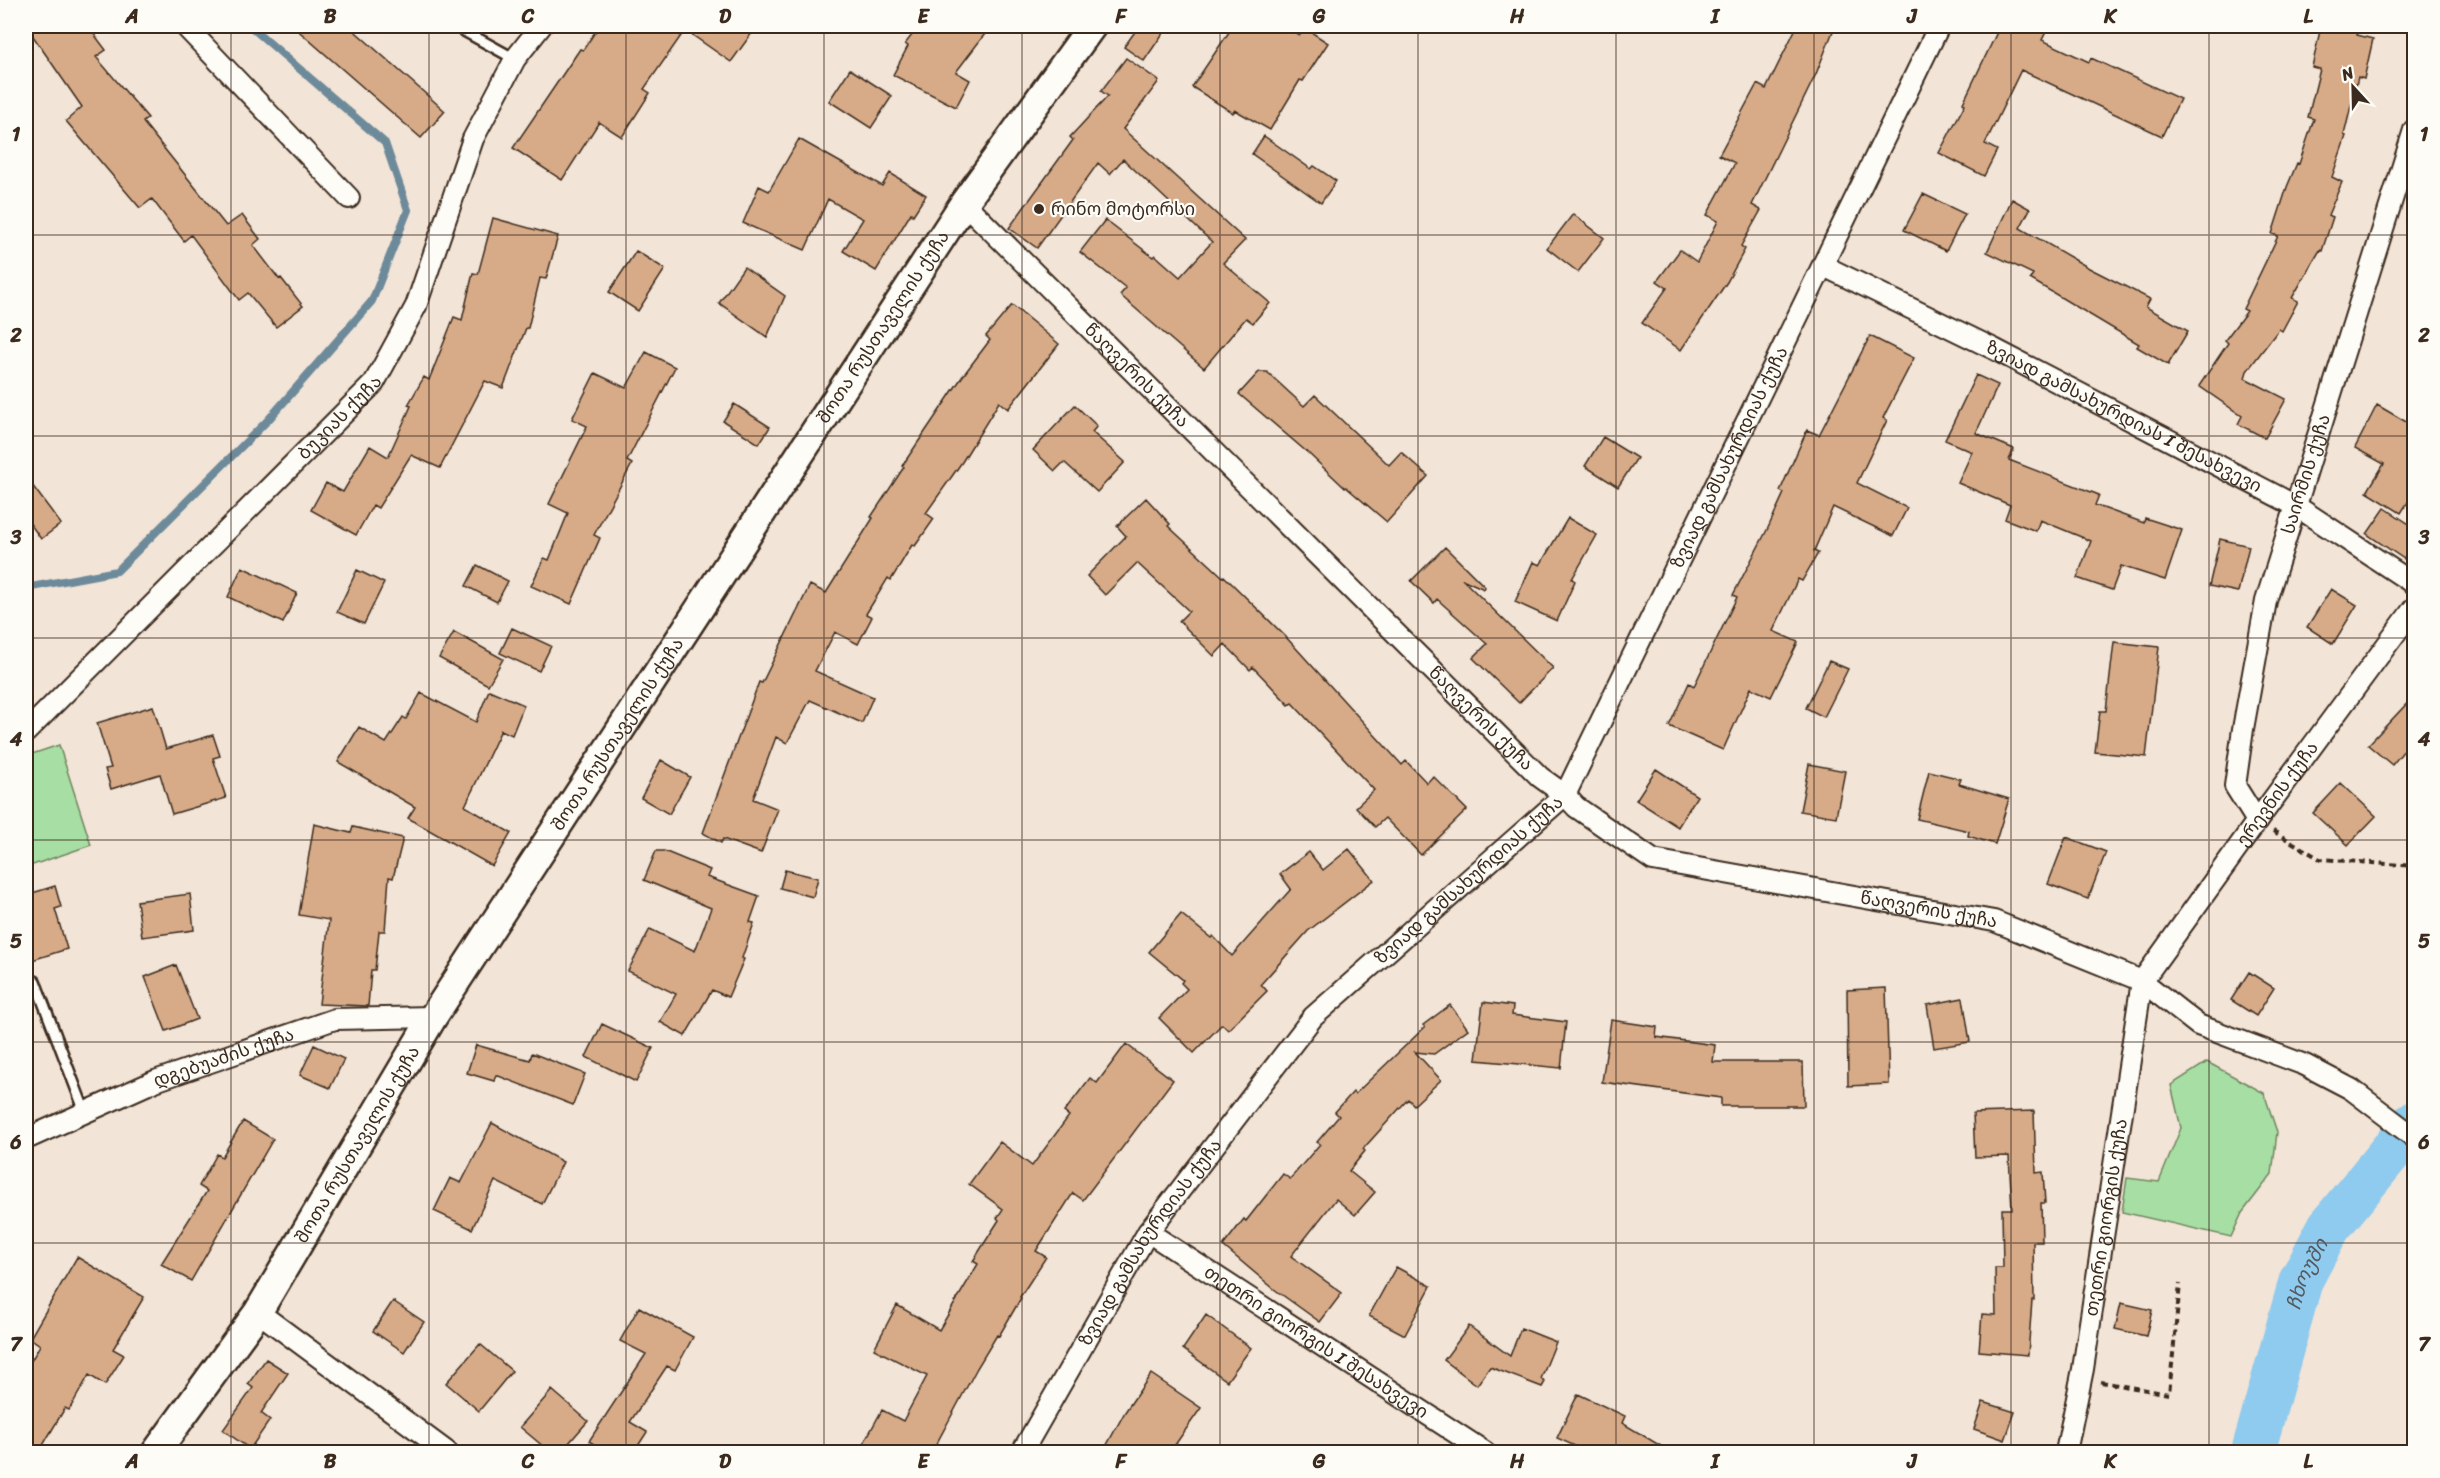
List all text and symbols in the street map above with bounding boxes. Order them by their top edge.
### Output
text: A [124,0,139,34]
text: B [324,0,337,34]
text: C [521,0,535,34]
text: D [719,0,732,34]
text: E [917,0,930,34]
text: F [1115,0,1128,34]
text: G [1312,0,1326,34]
text: H [1509,0,1525,34]
text: I [1710,0,1721,34]
text: J [1906,0,1918,34]
text: K [2103,0,2118,34]
text: L [2303,0,2313,34]
north arrow [2323,57,2383,117]
text: N [2336,58,2359,89]
text: 1 [12,117,21,152]
text: 1 [2420,117,2429,152]
place label: რინო მოტორსი [1051,193,1195,225]
marker: რინო მოტორსი [1032,202,1046,216]
street label: შოთა რუსთაველის ქუჩა [808,224,958,430]
street label: წაღვერის ქუჩა [1076,315,1197,435]
text: 2 [9,318,22,353]
text: 2 [2417,318,2430,353]
street label: ზვიად გამსახურდიას I შესახვევი [1980,331,2268,502]
street label: ზვიად გამსახურდიას ქუჩა [1662,341,1797,574]
street label: ბუკიას ქუჩა [289,370,391,468]
street label: საირმის ქუჩა [2272,410,2340,538]
text: 3 [10,520,22,555]
text: 3 [2418,520,2430,555]
street label: შოთა რუსთაველის ქუჩა [542,631,693,837]
street label: წაღვერის ქუჩა [1421,658,1541,779]
text: 4 [9,722,23,757]
text: 4 [2417,722,2431,757]
street label: ერევნის ქუჩა [2227,734,2327,853]
street label: ზვიად გამსახურდიას ქუჩა [1367,787,1571,972]
street label: წაღვერის ქუჩა [1858,881,2000,937]
text: 5 [10,924,22,959]
text: 5 [2418,924,2430,959]
street label: დგებუაძის ქუჩა [149,1018,298,1096]
street label: შოთა რუსთაველის ქუჩა [286,1039,429,1250]
street label: თეთრი გიორგის ქუჩა [2075,1116,2137,1318]
text: 6 [9,1125,22,1160]
text: 6 [2417,1125,2430,1160]
street label: ზვიად გამსახურდიას ქუჩა [1070,1132,1230,1352]
water label: ჩხოუში [2276,1230,2338,1314]
street label: თეთრი გიორგის I შესახვევი [1197,1257,1435,1427]
text: 7 [10,1327,23,1362]
text: 7 [2418,1327,2431,1362]
text: A [124,1444,139,1478]
text: B [324,1444,337,1478]
text: C [521,1444,535,1478]
text: D [719,1444,732,1478]
text: E [917,1444,930,1478]
text: F [1115,1444,1128,1478]
text: G [1312,1444,1326,1478]
text: H [1509,1444,1525,1478]
text: I [1710,1444,1721,1478]
text: J [1906,1444,1918,1478]
text: K [2103,1444,2118,1478]
text: L [2303,1444,2313,1478]

